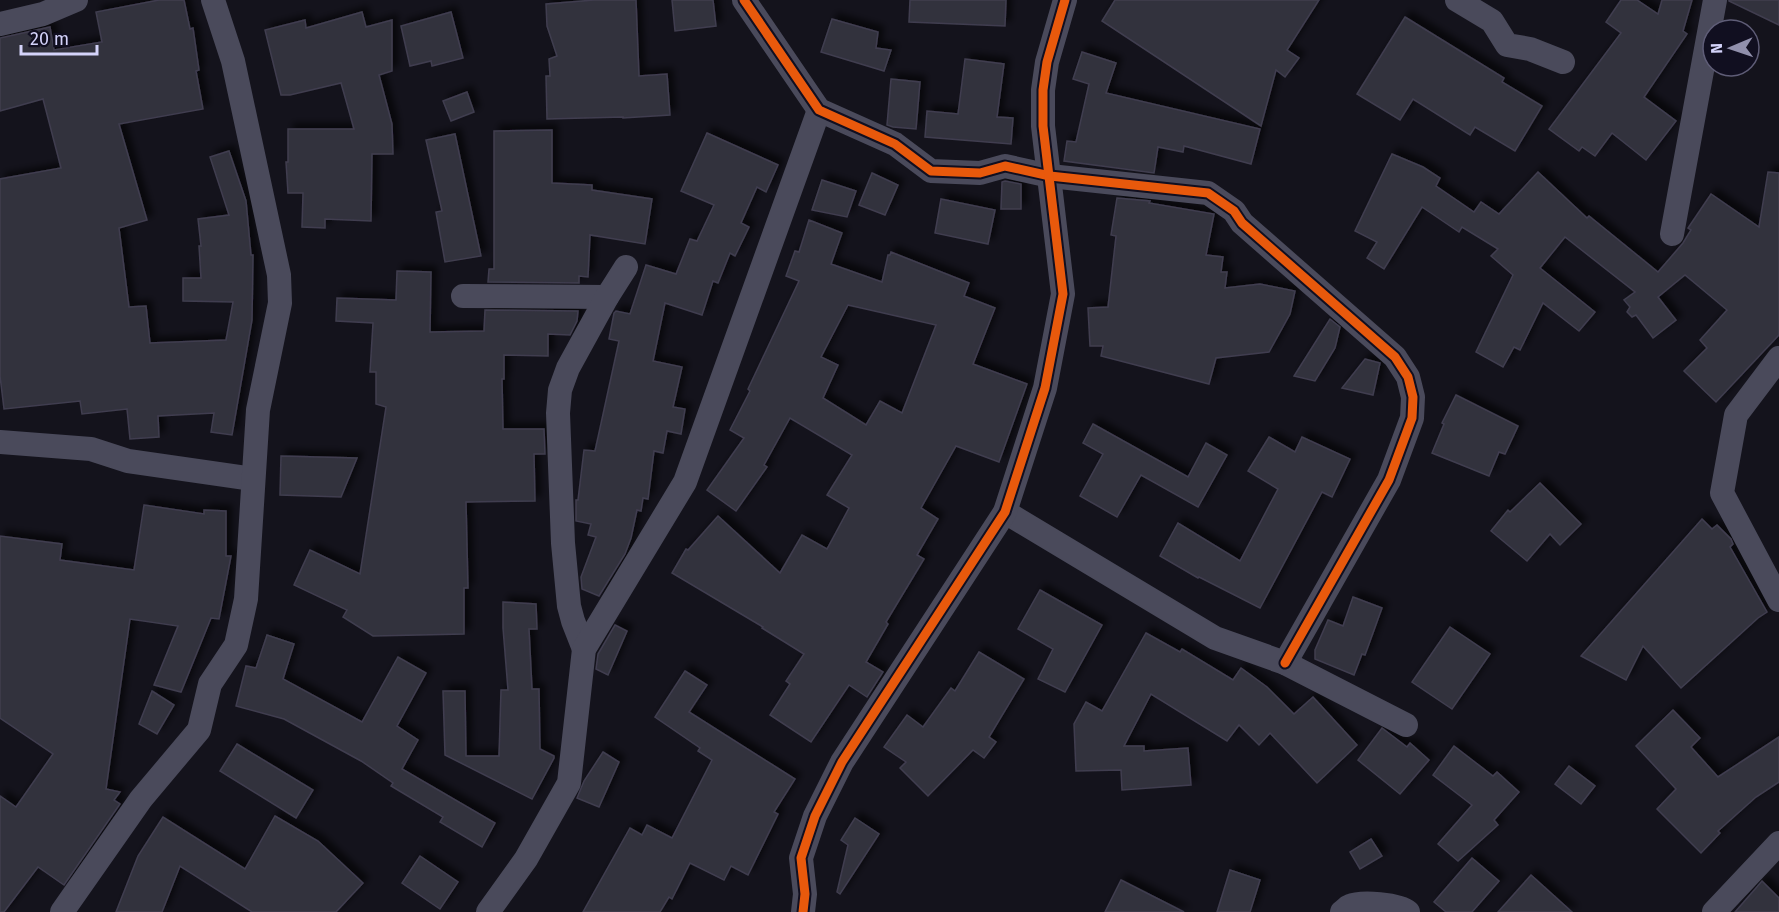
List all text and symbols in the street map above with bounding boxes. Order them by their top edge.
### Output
scale bar [21,18,98,56]
north arrow [1701,18,1761,78]
text: 20 m [30,28,69,50]
text: N [1707,43,1726,54]

